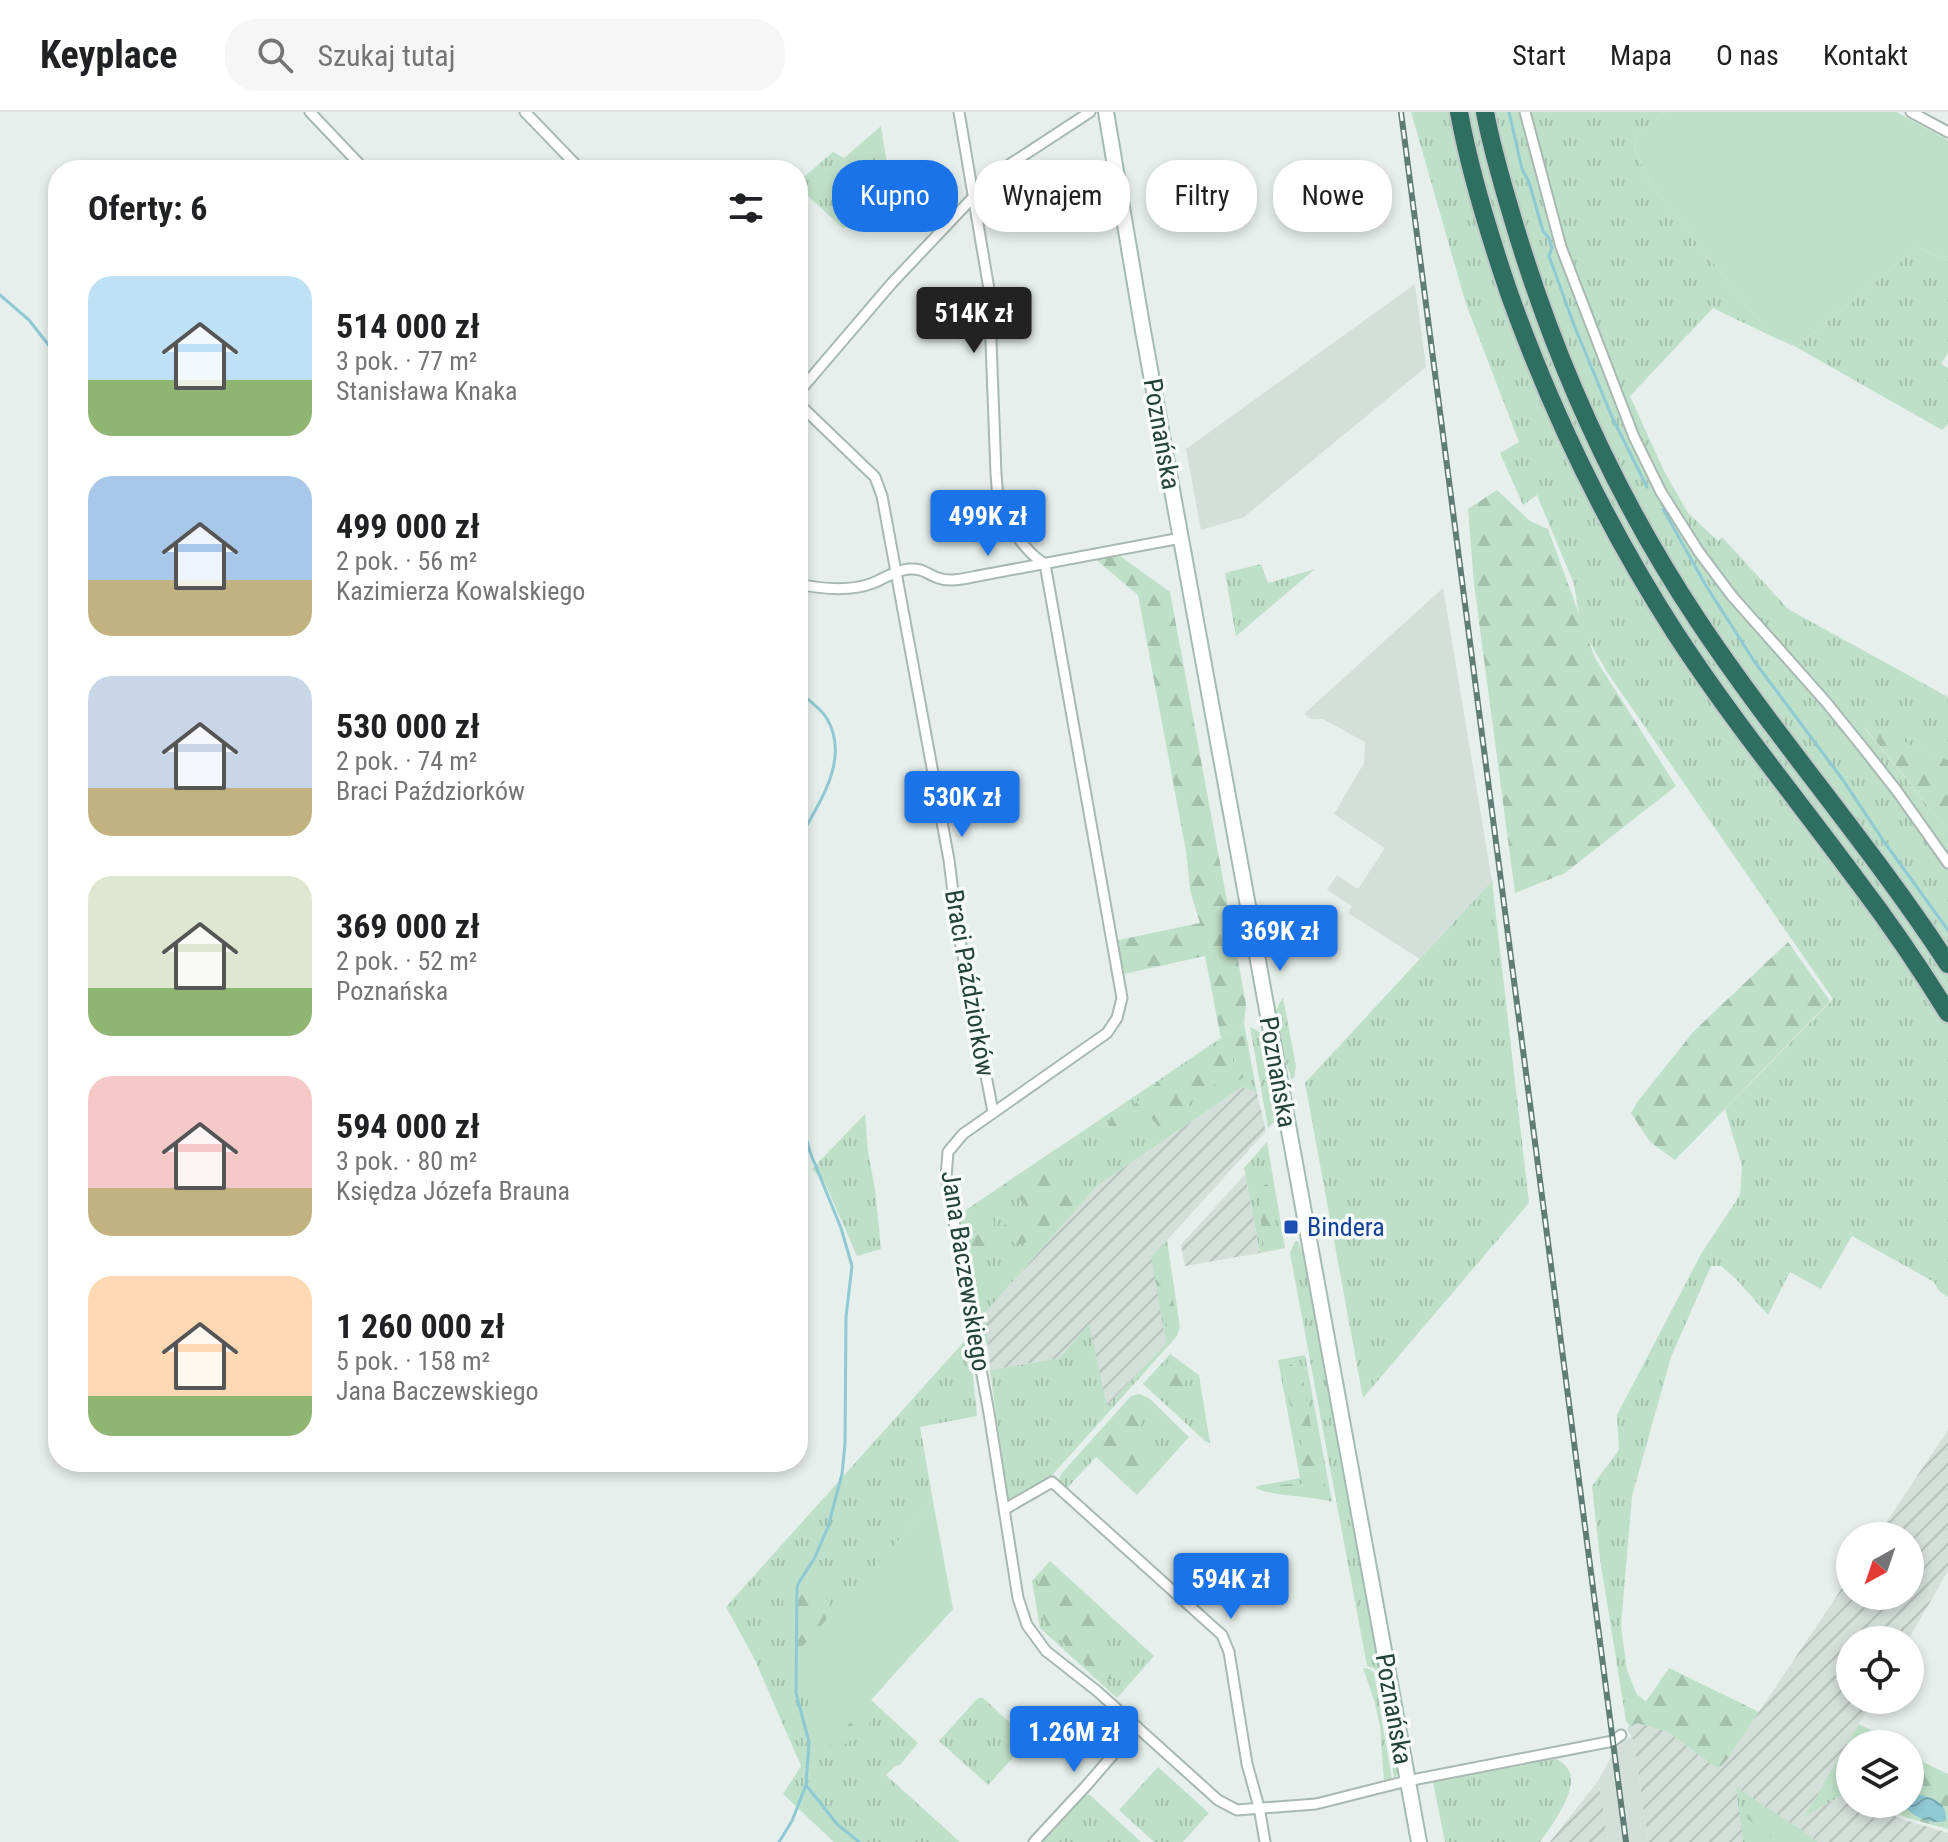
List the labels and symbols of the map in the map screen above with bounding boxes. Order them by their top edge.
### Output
pin: 514K zł [900,287,1048,355]
street label: Poznańska [1137,376,1187,492]
pin: 499K zł [914,490,1062,558]
pin: 530K zł [888,771,1036,839]
street label: Braci Paździorków [939,887,1001,1079]
pin: 369K zł [1206,905,1354,973]
street label: Poznańska [1253,1014,1303,1130]
street label: Jana Baczewskiego [935,1169,997,1373]
place label: Bindera [1307,1212,1385,1242]
marker: Bindera [1282,1218,1300,1236]
north arrow [1836,1522,1924,1610]
pin: 594K zł [1157,1553,1305,1621]
street label: Poznańska [1369,1651,1419,1767]
pin: 1.26M zł [991,1706,1157,1774]

